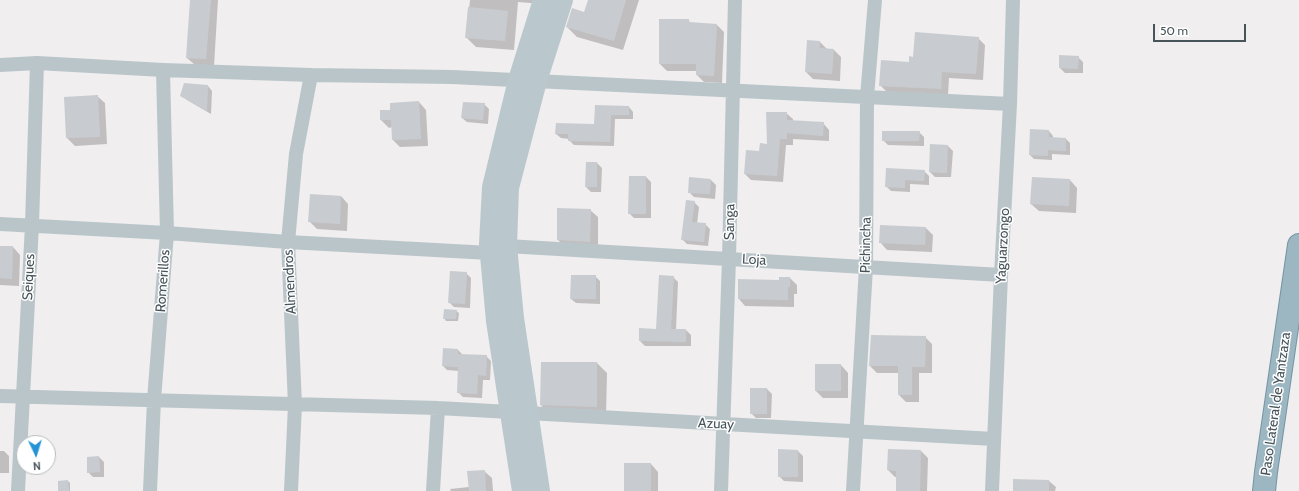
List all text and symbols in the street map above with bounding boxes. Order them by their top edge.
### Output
scale bar [1155,16,1248,42]
text: 50 m [1160,23,1188,38]
street label: Sanga [721,204,739,240]
street label: Yaguarzongo [993,208,1013,284]
street label: Pichincha [857,217,875,273]
street label: Romerillos [152,249,174,313]
street label: Almendros [280,249,300,315]
street label: Loja [741,251,767,269]
street label: Seiques [19,253,39,301]
street label: Paso Lateral de Yantzaza [1258,331,1294,477]
street label: Azuay [698,415,734,433]
north arrow [16,435,56,475]
text: N [32,459,41,473]

